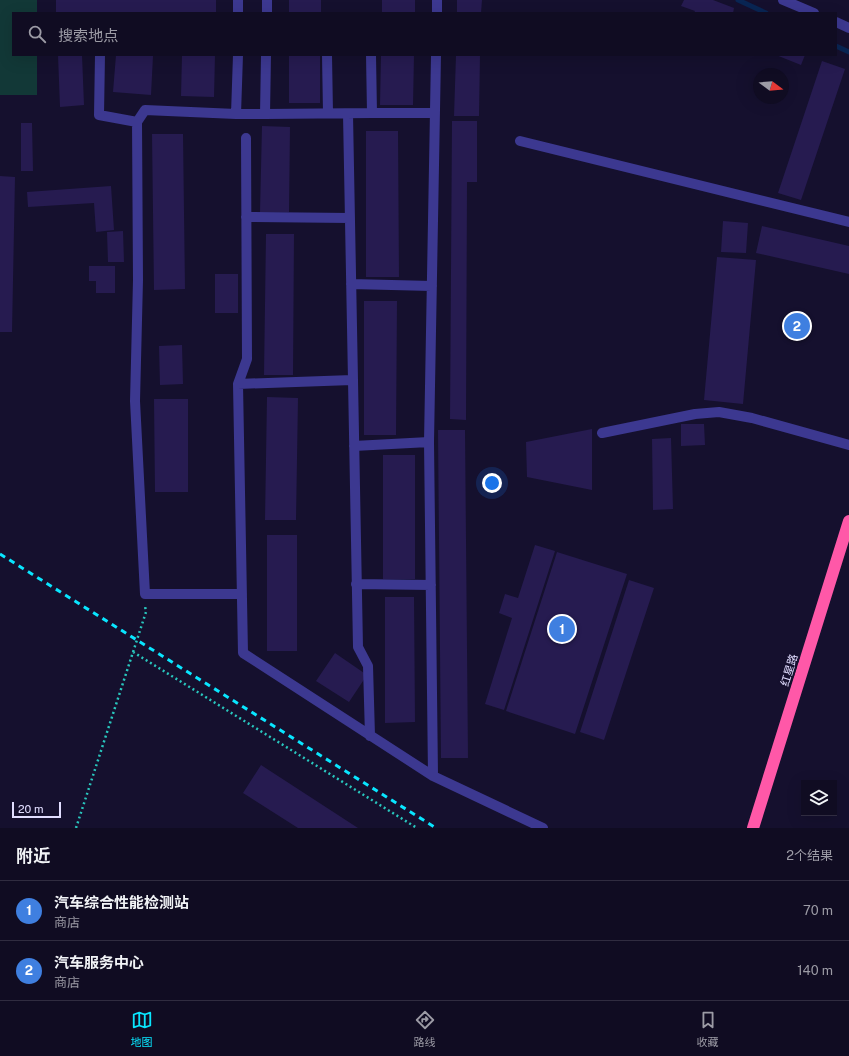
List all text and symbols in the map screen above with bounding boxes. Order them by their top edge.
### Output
search box [12,12,837,56]
icon: search [26,23,48,45]
text: 搜索地点 [58,27,118,44]
north arrow [753,68,789,104]
pin: 2 [784,311,810,341]
your location [482,473,502,493]
pin: 1 [549,614,575,644]
street label: 红星路 [778,652,800,688]
map controls [801,780,837,816]
button: layers [801,780,837,816]
scale bar [12,800,61,819]
text: 20 m [18,803,43,815]
text: 附近 [16,846,50,866]
text: 2个结果 [786,848,833,863]
text: 汽车综合性能检测站 [54,894,189,911]
text: 1 [26,903,32,918]
text: 70 m [803,903,833,918]
text: 商店 [54,915,80,930]
text: 汽车服务中心 [54,954,144,971]
text: 2 [25,963,33,978]
text: 140 m [797,963,833,978]
text: 商店 [54,975,80,990]
tab: 地图 [131,1009,153,1049]
tab: 路线 [414,1009,436,1049]
tab: 收藏 [697,1009,719,1049]

